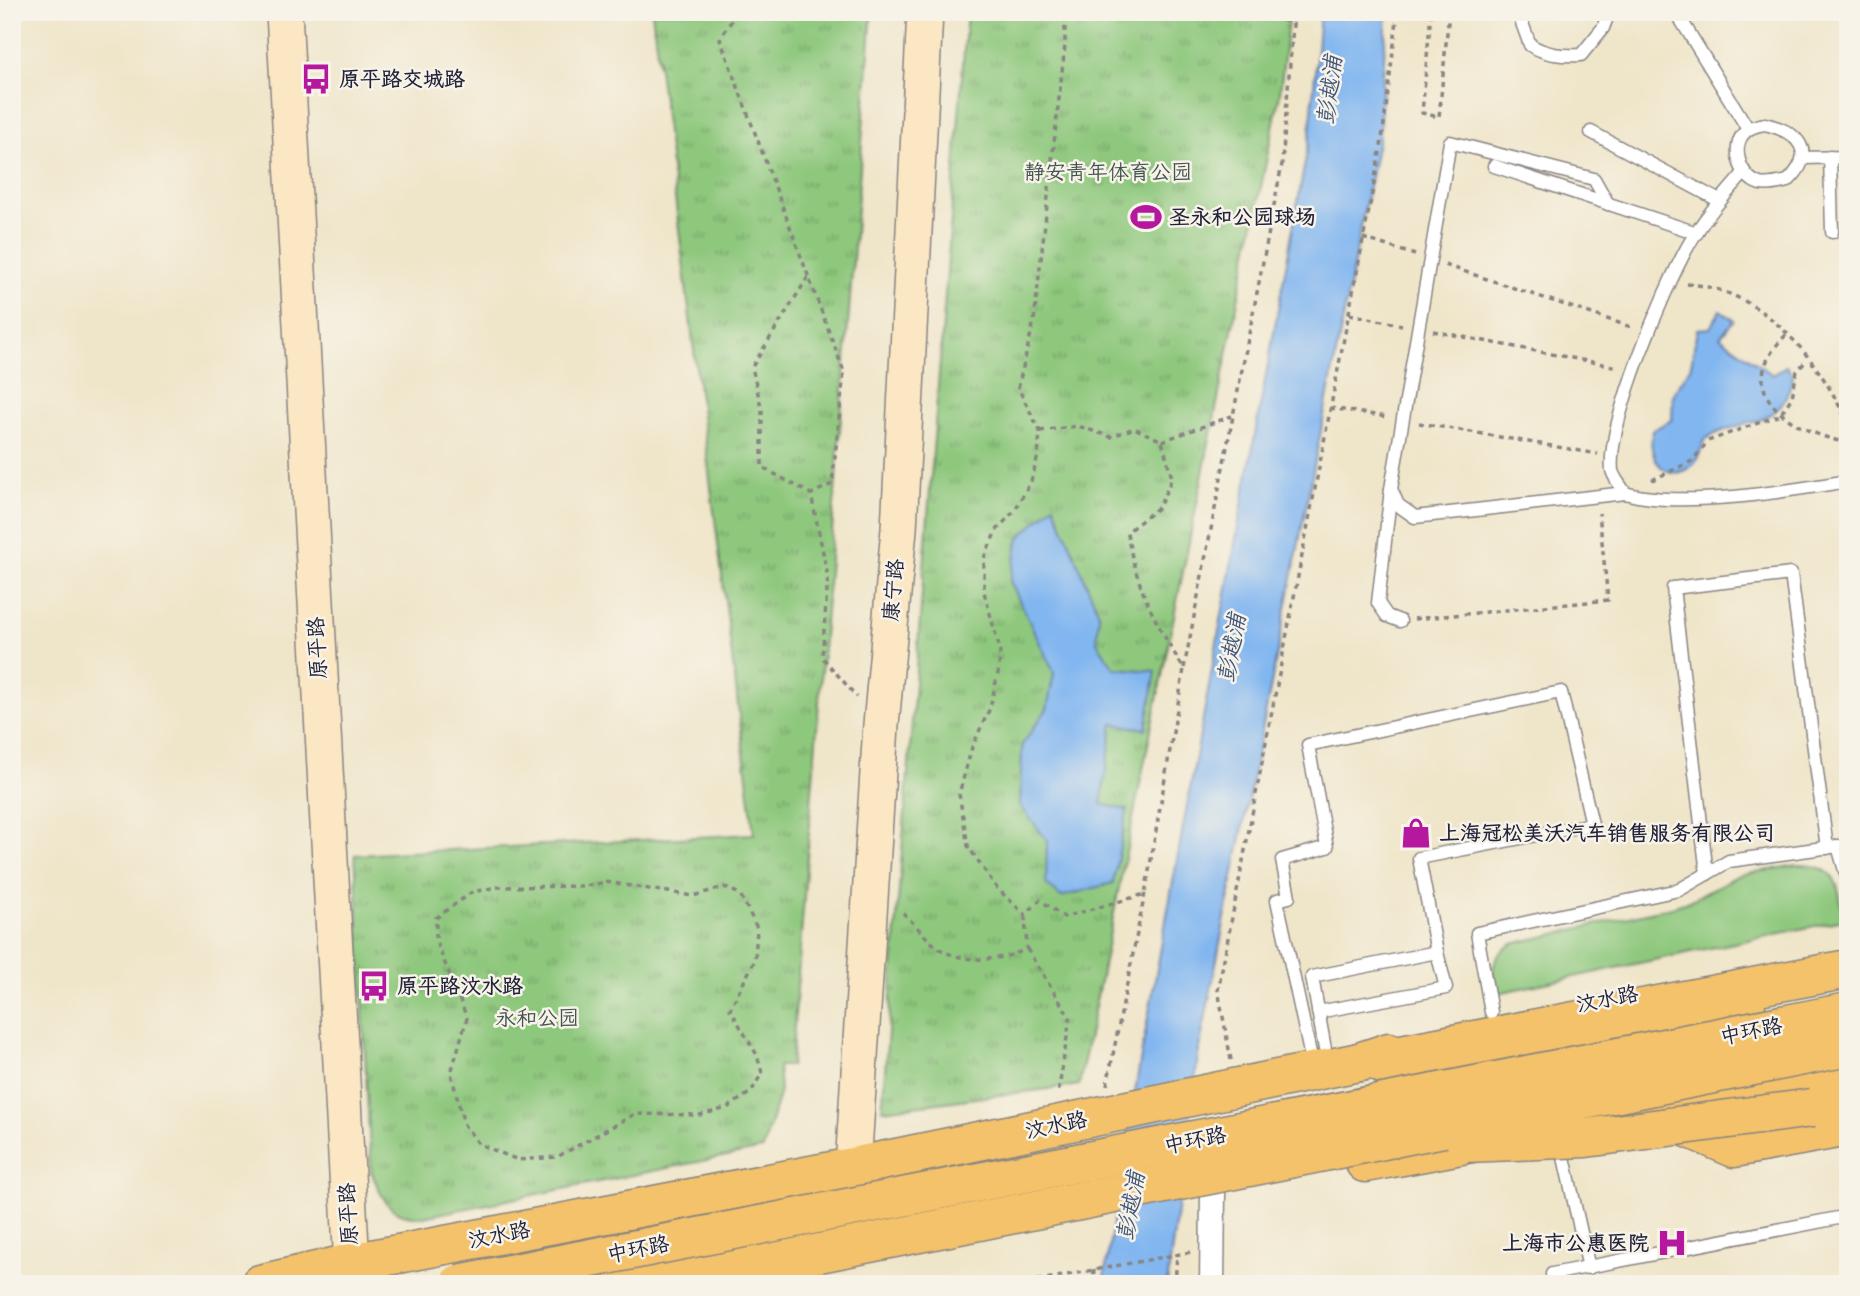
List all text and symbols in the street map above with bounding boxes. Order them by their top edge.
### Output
water label: 彭越浦 [1312,51,1347,126]
bus stop icon: 原平路交城路 [299,62,333,96]
place label: 原平路交城路 [339,67,465,91]
park label: 静安青年体育公园 [1024,160,1192,184]
sports icon: 圣永和公园球场 [1129,200,1163,234]
place label: 圣永和公园球场 [1169,205,1316,229]
street label: 康宁路 [878,558,908,622]
water label: 彭越浦 [1212,609,1251,684]
street label: 原平路 [303,616,331,680]
shop icon: 上海冠松美沃汽车销售服务有限公司 [1399,816,1433,850]
place label: 上海冠松美沃汽车销售服务有限公司 [1439,821,1775,845]
bus stop icon: 原平路汶水路 [357,969,391,1003]
place label: 原平路汶水路 [397,974,523,998]
street label: 汶水路 [1574,981,1640,1017]
park label: 永和公园 [495,1006,579,1030]
street label: 中环路 [1718,1013,1784,1049]
street label: 汶水路 [1023,1107,1089,1143]
street label: 中环路 [1162,1122,1228,1158]
water label: 彭越浦 [1111,1167,1150,1242]
street label: 原平路 [334,1182,362,1246]
street label: 汶水路 [466,1217,532,1253]
hospital icon: 上海市公惠医院 [1655,1226,1689,1260]
street label: 中环路 [605,1231,671,1267]
place label: 上海市公惠医院 [1502,1231,1649,1255]

